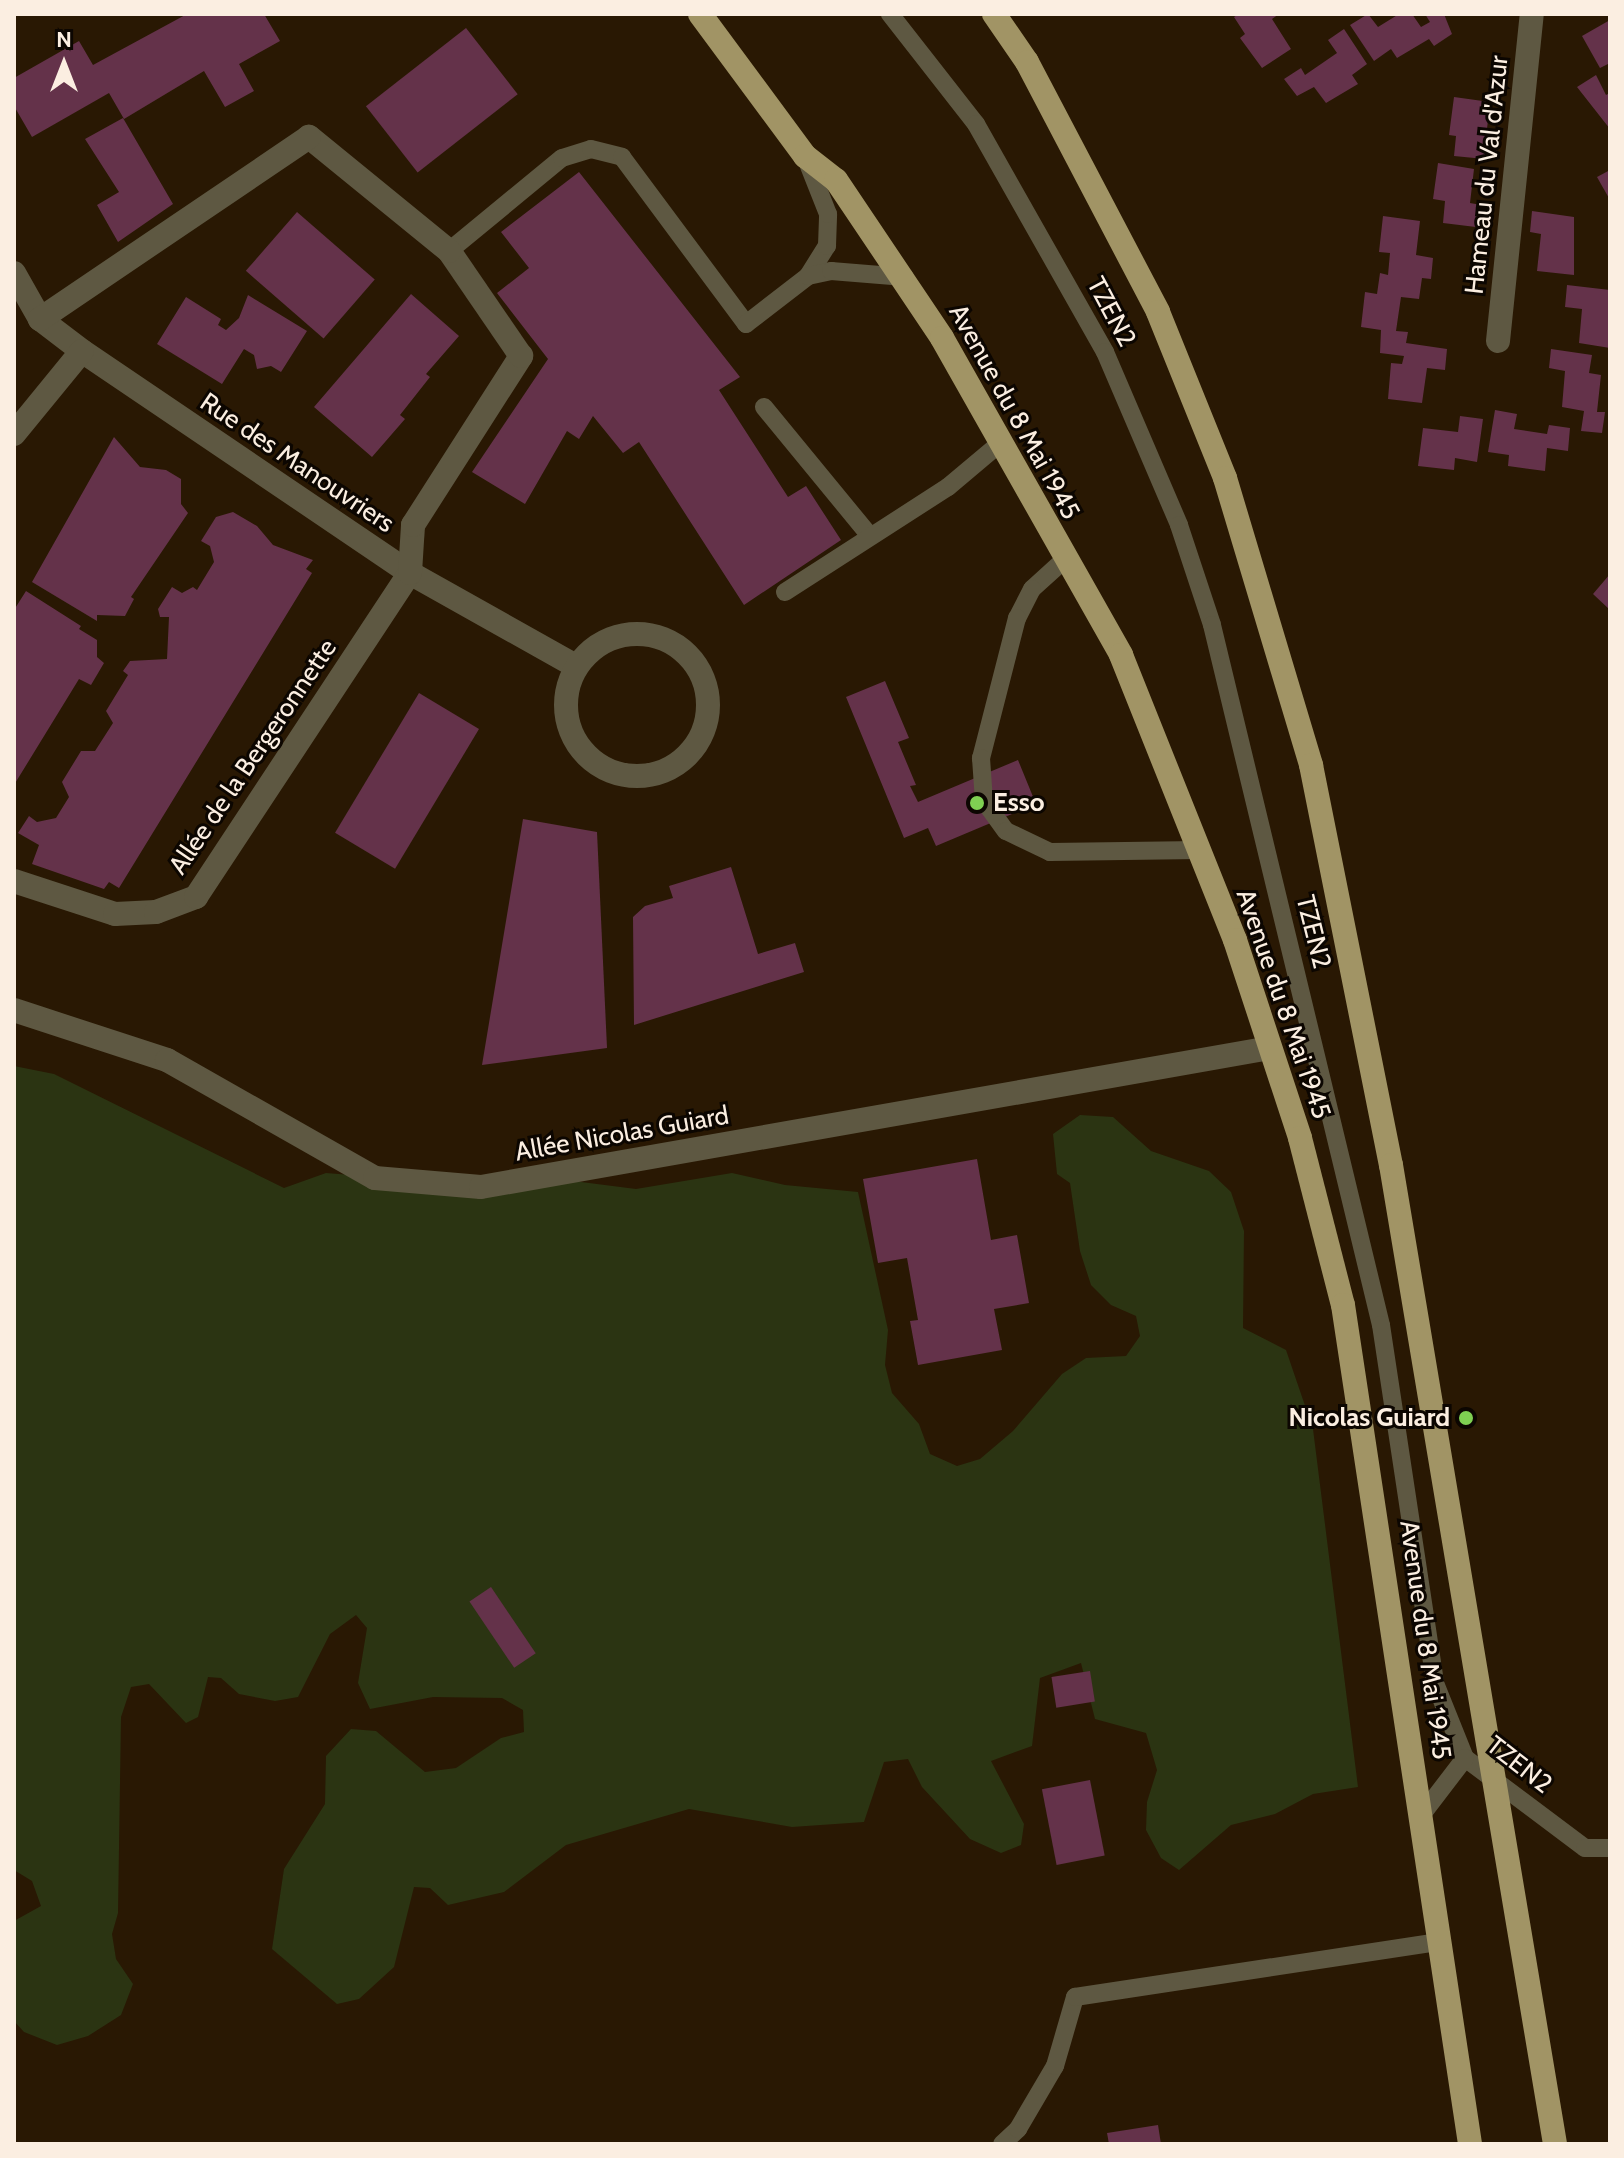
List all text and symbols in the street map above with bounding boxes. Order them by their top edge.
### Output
north arrow [24,24,104,104]
text: N [56,26,72,53]
street label: Hameau du Val d'Azur [1459,54,1515,296]
street label: TZEN2 [1080,272,1142,352]
street label: Avenue du 8 Mai 1945 [942,299,1086,525]
street label: Rue des Manouvriers [194,387,400,539]
street label: Allée de la Bergeronnette [163,633,343,881]
place label: Esso [993,787,1045,819]
marker: Esso [968,794,986,812]
street label: Avenue du 8 Mai 1945 [1229,885,1337,1123]
street label: TZEN2 [1289,892,1337,972]
street label: Allée Nicolas Guiard [513,1100,731,1168]
place label: Nicolas Guiard [1289,1402,1450,1434]
marker: Nicolas Guiard [1457,1409,1475,1427]
street label: Avenue du 8 Mai 1945 [1393,1519,1457,1761]
street label: TZEN2 [1480,1730,1558,1800]

